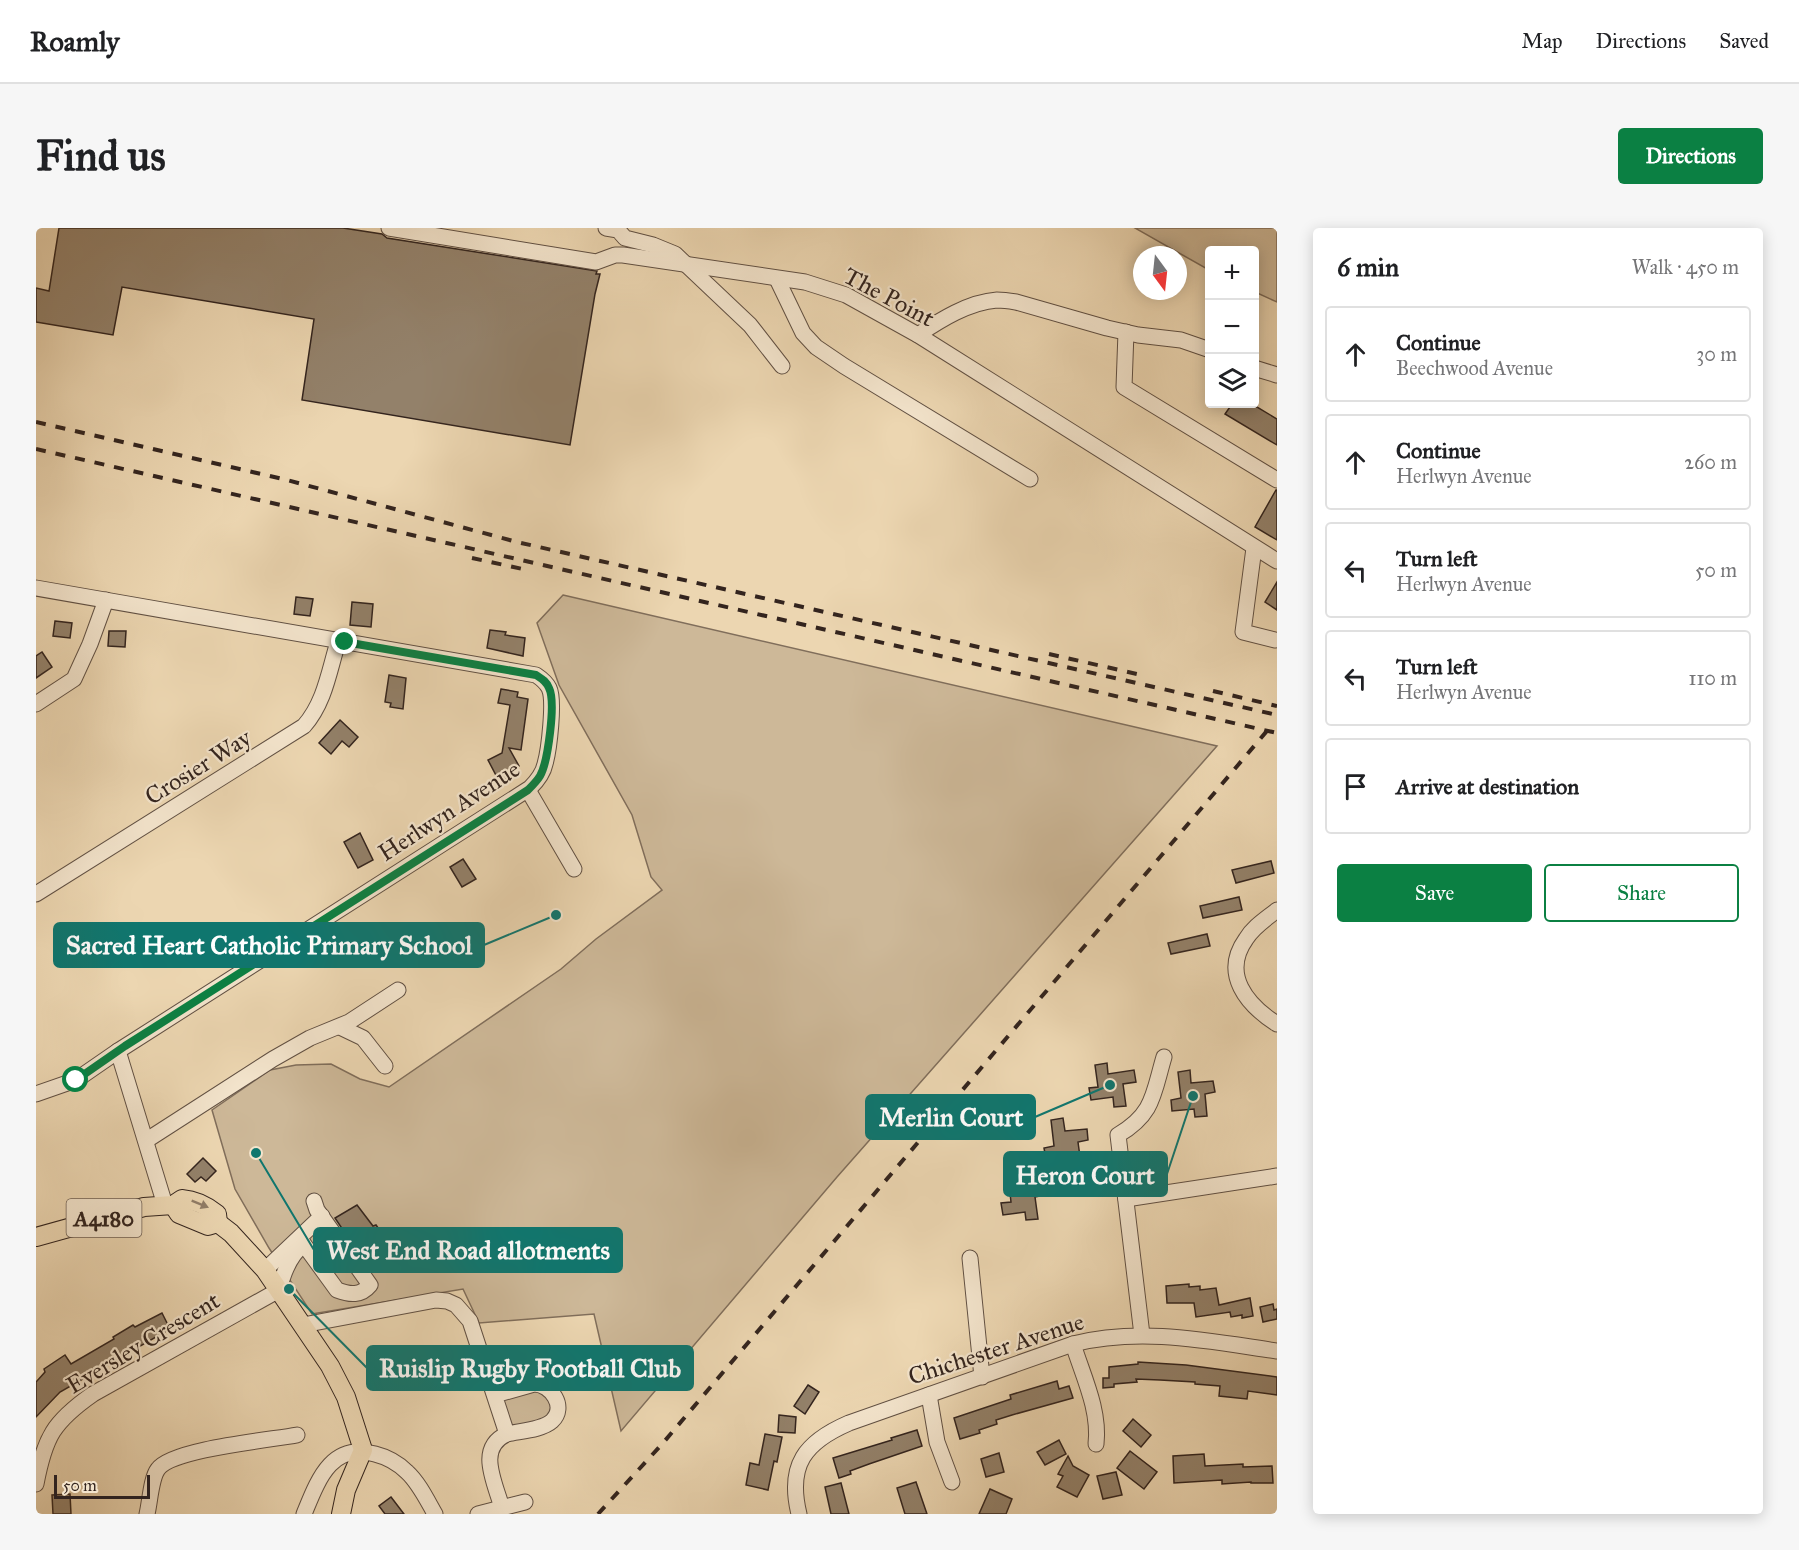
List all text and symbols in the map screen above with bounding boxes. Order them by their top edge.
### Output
text: Roamly [30,24,119,59]
text: Map [1522,28,1563,54]
text: Directions [1596,28,1686,54]
text: Saved [1719,28,1769,54]
button: Directions [1618,128,1763,184]
text: Find us [36,130,166,182]
north arrow [1133,246,1187,300]
map controls [1205,246,1259,408]
button: + [1205,246,1259,300]
text: 6 min [1337,251,1399,283]
text: Walk · 450 m [1632,255,1739,279]
street label: The Point [839,261,940,334]
button: − [1205,300,1259,354]
text: Continue [1396,329,1481,356]
icon: ahead [1339,338,1372,371]
text: 30 m [1696,342,1737,366]
button: layers [1205,354,1259,408]
text: Beechwood Avenue [1396,356,1553,380]
text: Continue [1396,437,1481,464]
icon: ahead [1339,446,1372,479]
text: 260 m [1684,450,1737,474]
text: Herlwyn Avenue [1396,464,1532,488]
text: Turn left [1396,545,1478,572]
icon: left [1339,554,1372,587]
text: 50 m [1695,558,1737,582]
text: Herlwyn Avenue [1396,572,1532,596]
route end [331,628,357,654]
text: Turn left [1396,653,1478,680]
icon: left [1339,662,1372,695]
text: 110 m [1689,666,1737,690]
text: Herlwyn Avenue [1396,680,1532,704]
street label: Crosier Way [139,722,257,811]
street label: Herlwyn Avenue [373,754,525,868]
icon: arrive [1339,770,1372,803]
text: Arrive at destination [1396,773,1579,800]
button: Save [1337,864,1532,922]
button: Share [1544,864,1739,922]
callout: Sacred Heart Catholic Primary School [54,923,484,967]
text: Sacred Heart Catholic Primary School [66,929,473,961]
route start [62,1066,88,1092]
callout: Merlin Court [866,1095,1035,1139]
text: Merlin Court [879,1101,1024,1133]
callout: Heron Court [1004,1152,1167,1196]
text: Heron Court [1015,1159,1156,1191]
road number: A4180 [67,1199,142,1237]
one-way arrow [191,1199,209,1209]
callout: West End Road allotments [314,1228,622,1272]
text: West End Road allotments [326,1234,610,1266]
street label: Eversley Crescent [61,1285,226,1401]
street label: Chichester Avenue [904,1306,1088,1392]
callout: Ruislip Rugby Football Club [367,1346,693,1390]
text: Ruislip Rugby Football Club [379,1352,681,1385]
scale bar [54,1472,150,1500]
text: 50 m [63,1476,97,1495]

